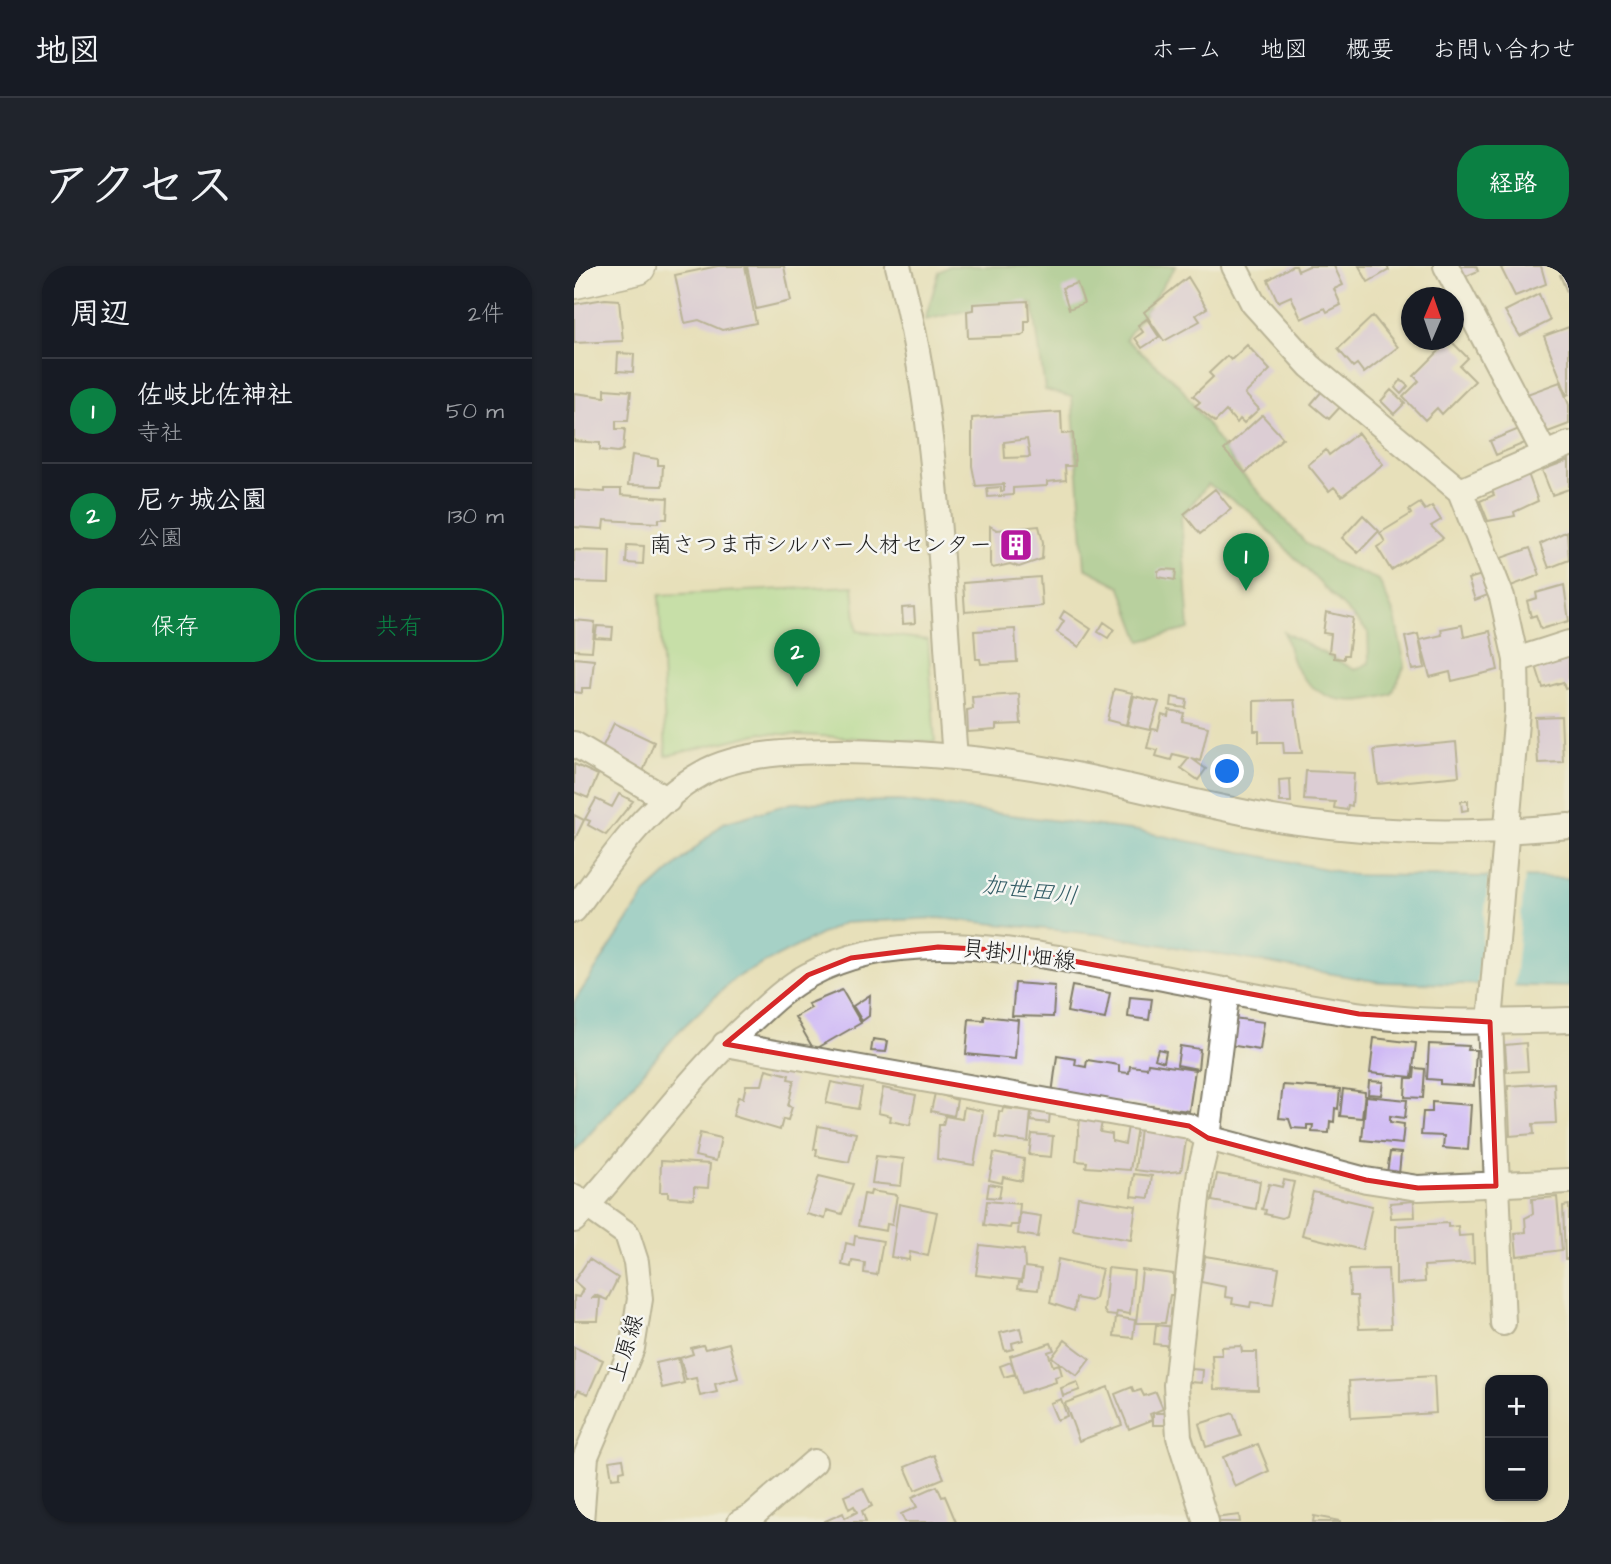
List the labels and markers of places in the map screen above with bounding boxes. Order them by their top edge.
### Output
building icon: 南さつま市シルバー人材センター [997,526,1035,564]
place label: 南さつま市シルバー人材センター [649,529,992,561]
pin: 1 [1223,533,1269,591]
pin: 2 [774,629,820,687]

